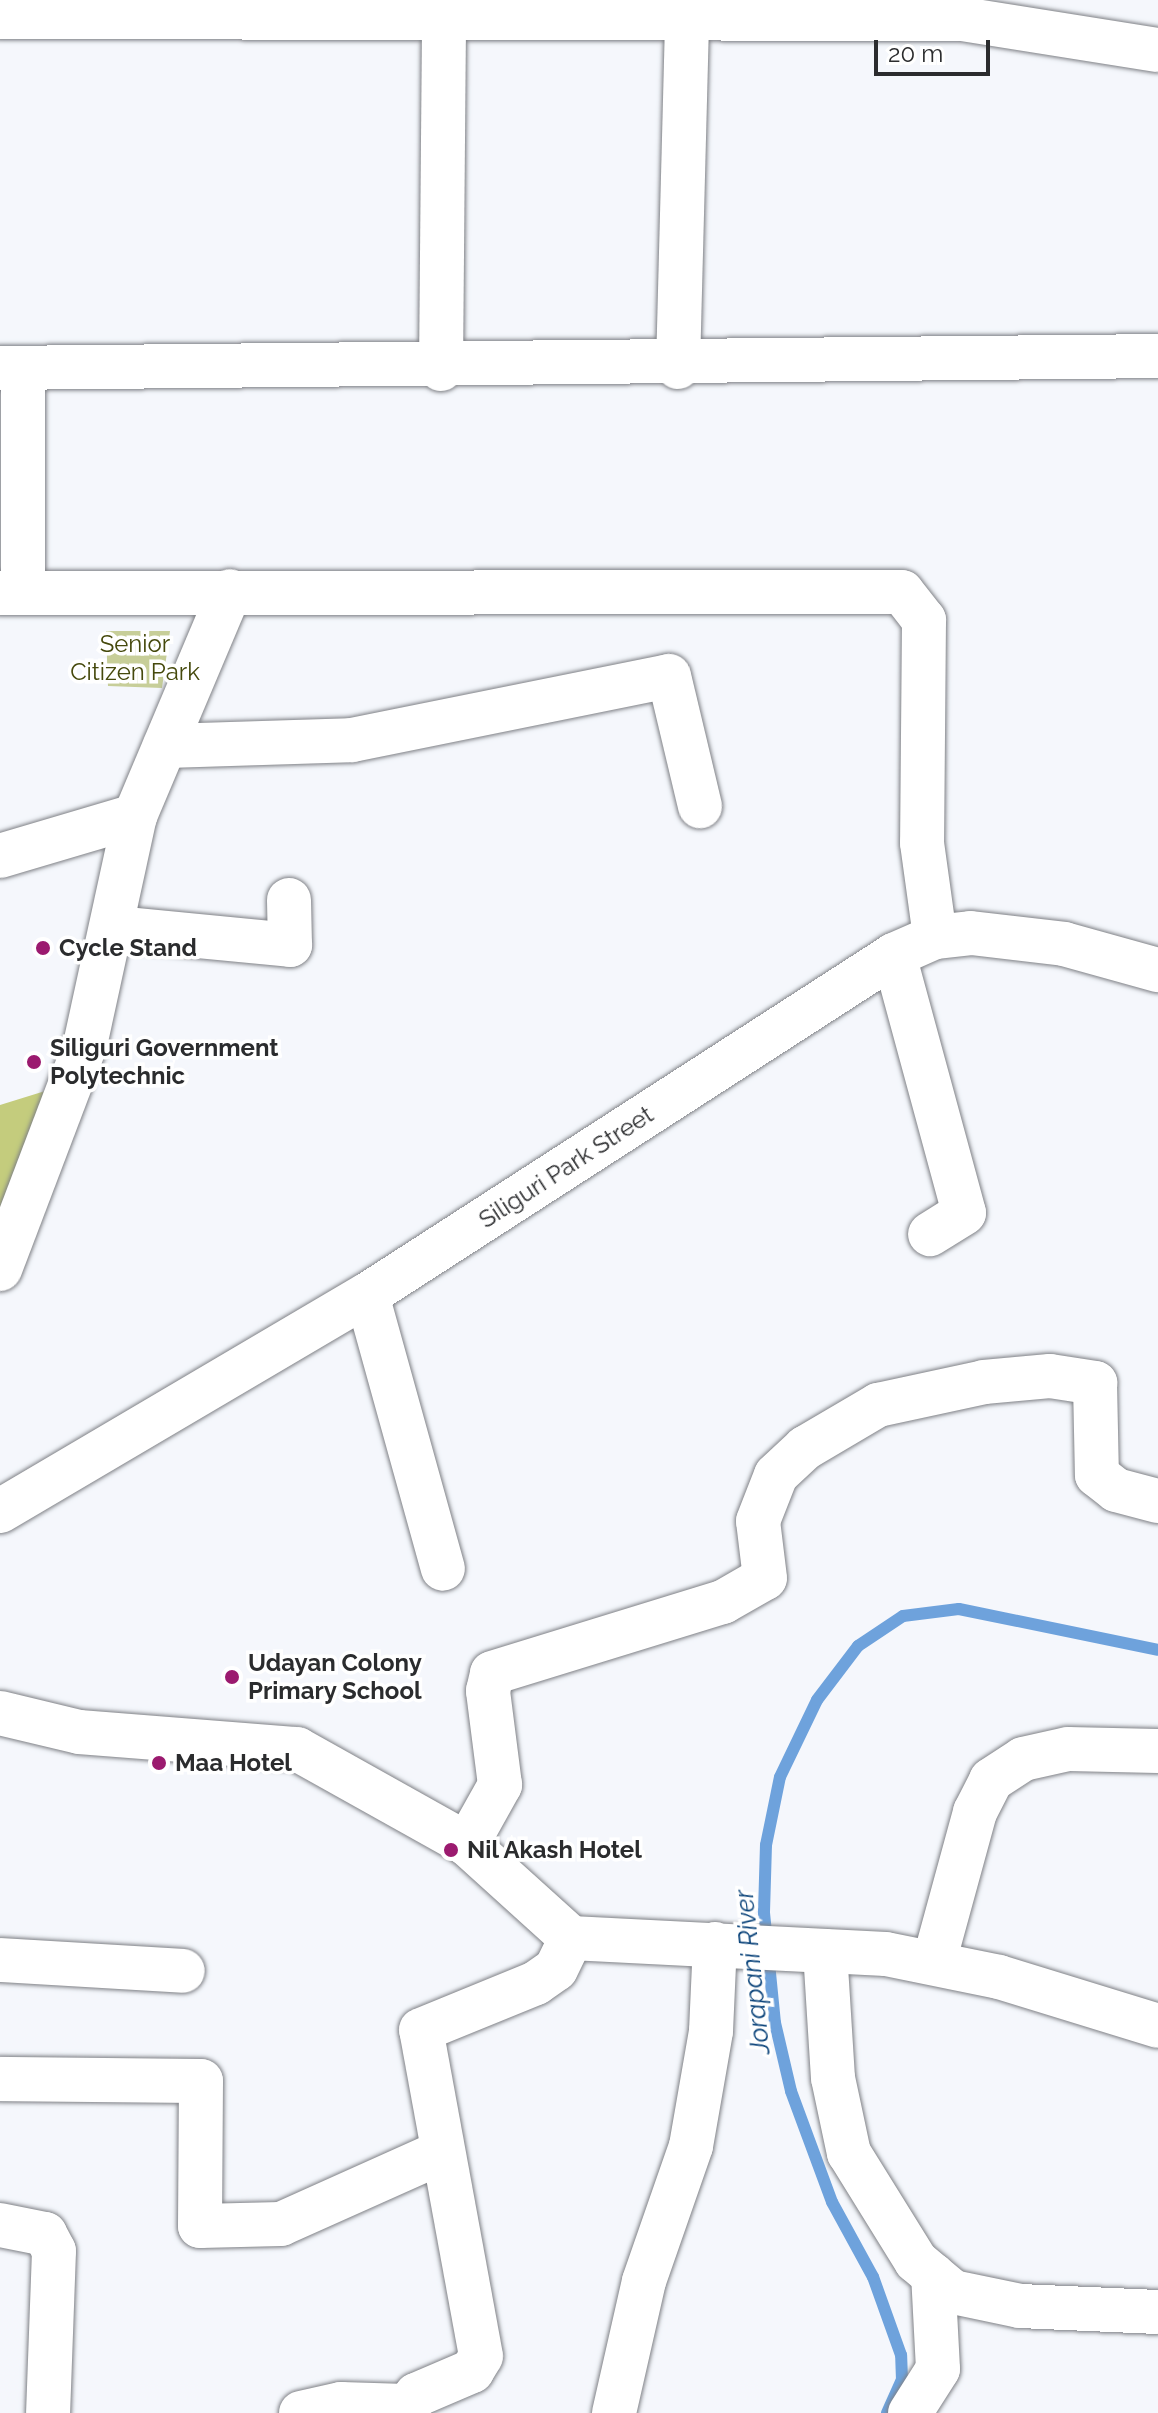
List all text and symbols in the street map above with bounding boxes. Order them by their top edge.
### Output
scale bar [878,24,994,74]
text: 20 m [888,39,943,68]
park label: Senior Citizen Park [70,630,200,686]
place label: Cycle Stand [59,934,197,962]
marker: Cycle Stand [34,939,52,957]
place label: Siliguri Government Polytechnic [50,1034,279,1090]
marker: Siliguri Government Polytechnic [25,1053,43,1071]
street label: Siliguri Park Street [473,1100,659,1234]
place label: Udayan Colony Primary School [248,1649,422,1705]
marker: Udayan Colony Primary School [223,1668,241,1686]
place label: Maa Hotel [175,1749,292,1777]
marker: Maa Hotel [150,1754,168,1772]
place label: Nil Akash Hotel [467,1836,643,1864]
marker: Nil Akash Hotel [442,1841,460,1859]
water label: Jorapani River [729,1888,777,2056]

